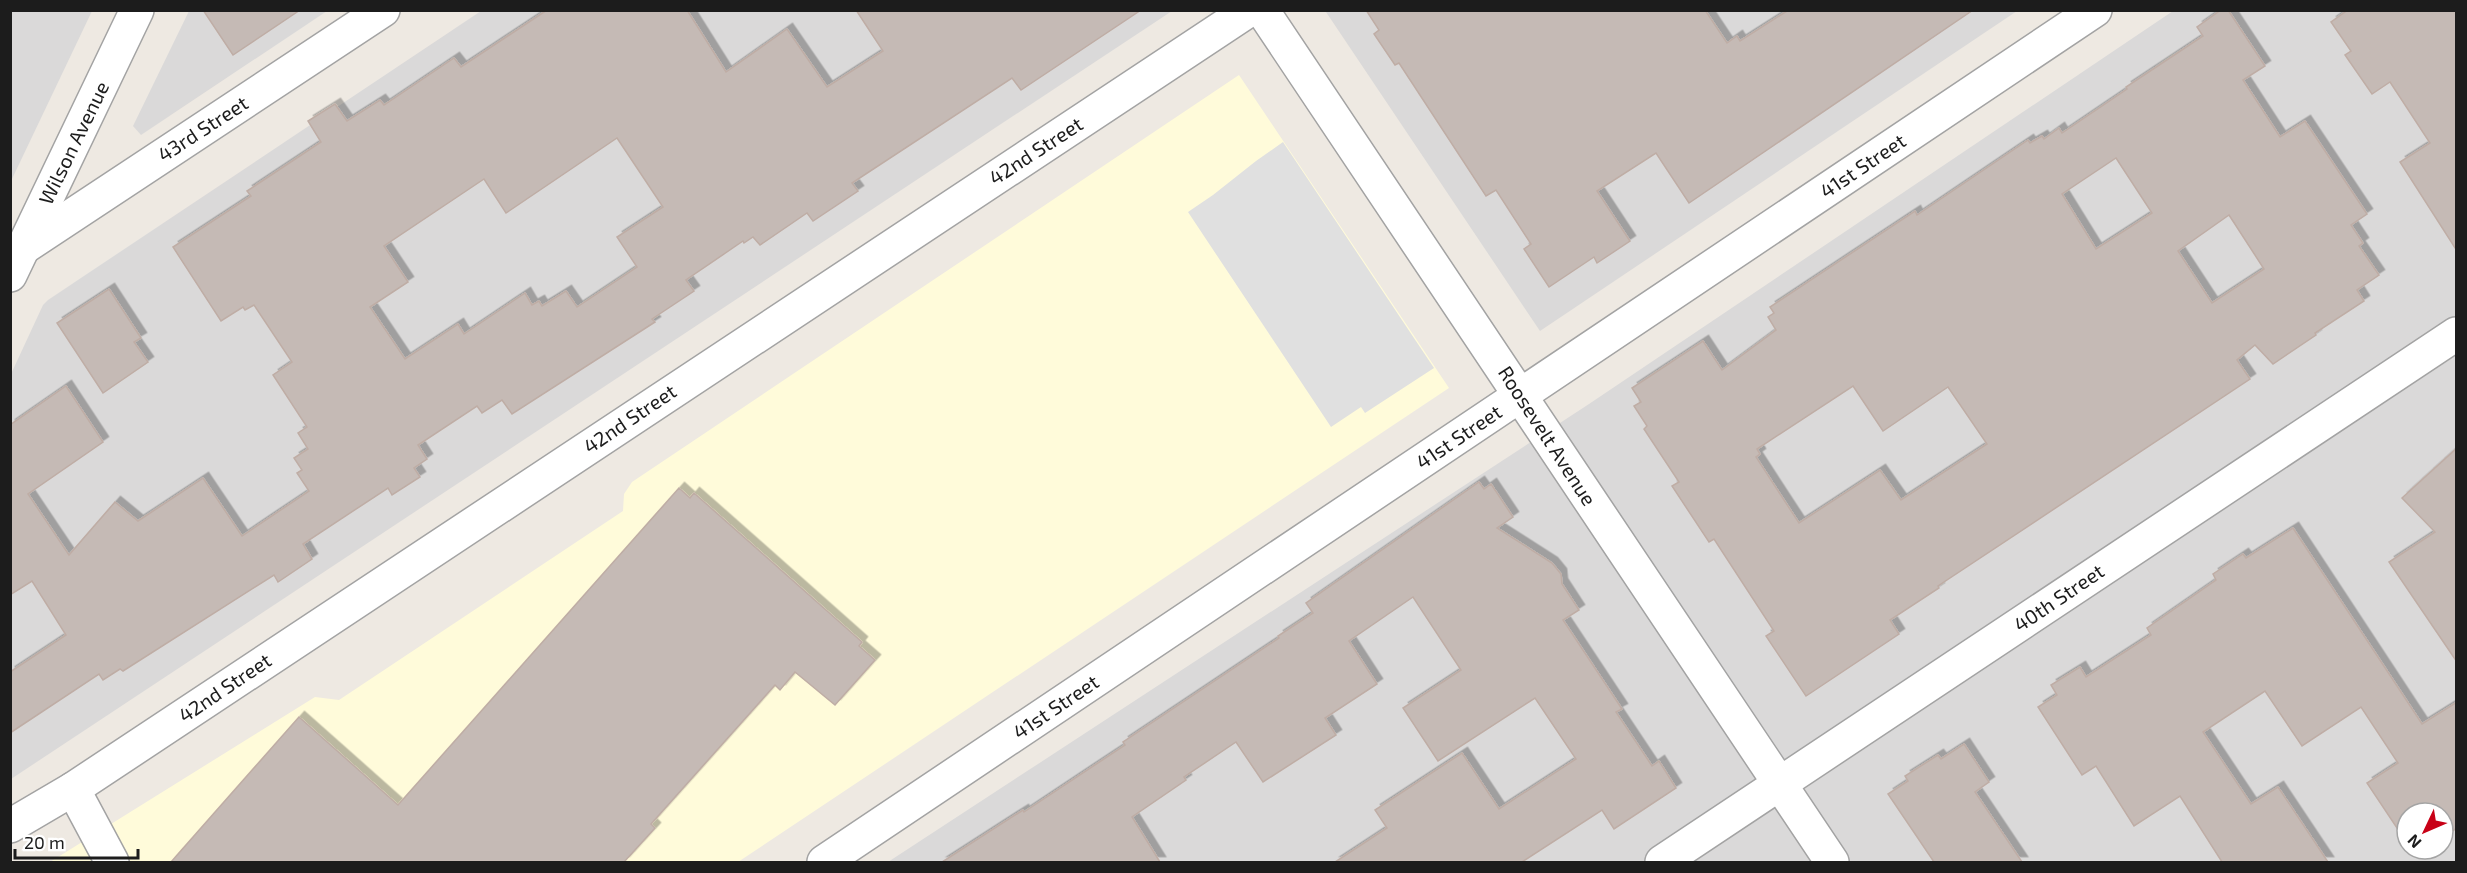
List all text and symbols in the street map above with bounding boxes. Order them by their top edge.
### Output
street label: Wilson Avenue [33,77,113,208]
street label: 43rd Street [153,90,252,166]
street label: 42nd Street [984,111,1087,189]
street label: 41st Street [1815,128,1910,203]
street label: Roosevelt Avenue [1494,361,1602,510]
street label: 42nd Street [579,378,681,458]
street label: 41st Street [1411,399,1506,474]
street label: 40th Street [2009,558,2108,636]
street label: 42nd Street [174,647,276,727]
street label: 41st Street [1008,669,1103,744]
north arrow [2395,801,2455,861]
scale bar [15,822,138,860]
text: 20 m [24,831,65,853]
text: N [2403,831,2425,853]

